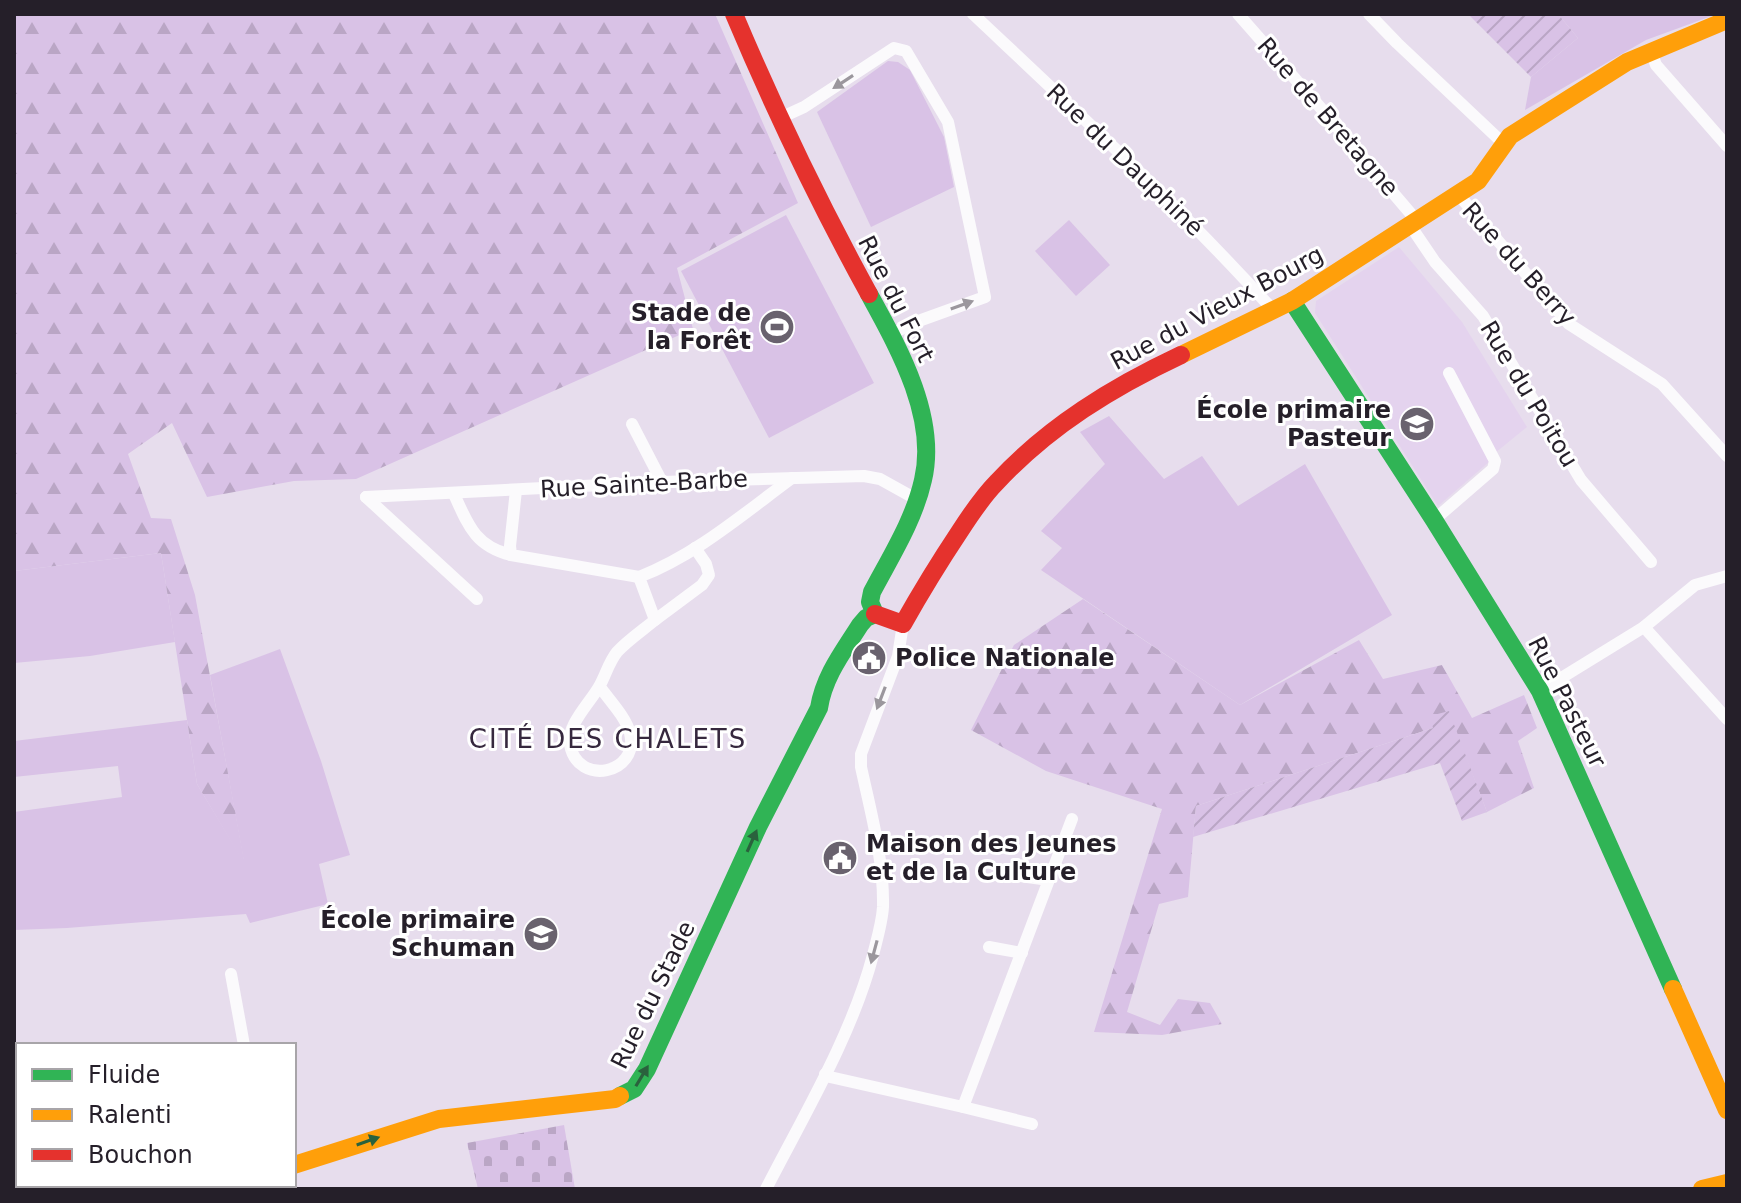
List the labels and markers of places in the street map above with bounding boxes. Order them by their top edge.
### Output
place label: Stade de la Forêt [631,299,751,355]
sports icon: Stade de la Forêt [758,308,796,346]
place label: École primaire Pasteur [1196,395,1391,452]
school or university icon: École primaire Pasteur [1398,405,1436,443]
public building icon: Police Nationale [850,639,888,677]
place label: Police Nationale [895,644,1115,672]
place label: Maison des Jeunes et de la Culture [866,830,1117,886]
public building icon: Maison des Jeunes et de la Culture [821,839,859,877]
place label: École primaire Schuman [320,905,515,962]
school or university icon: École primaire Schuman [522,915,560,953]

